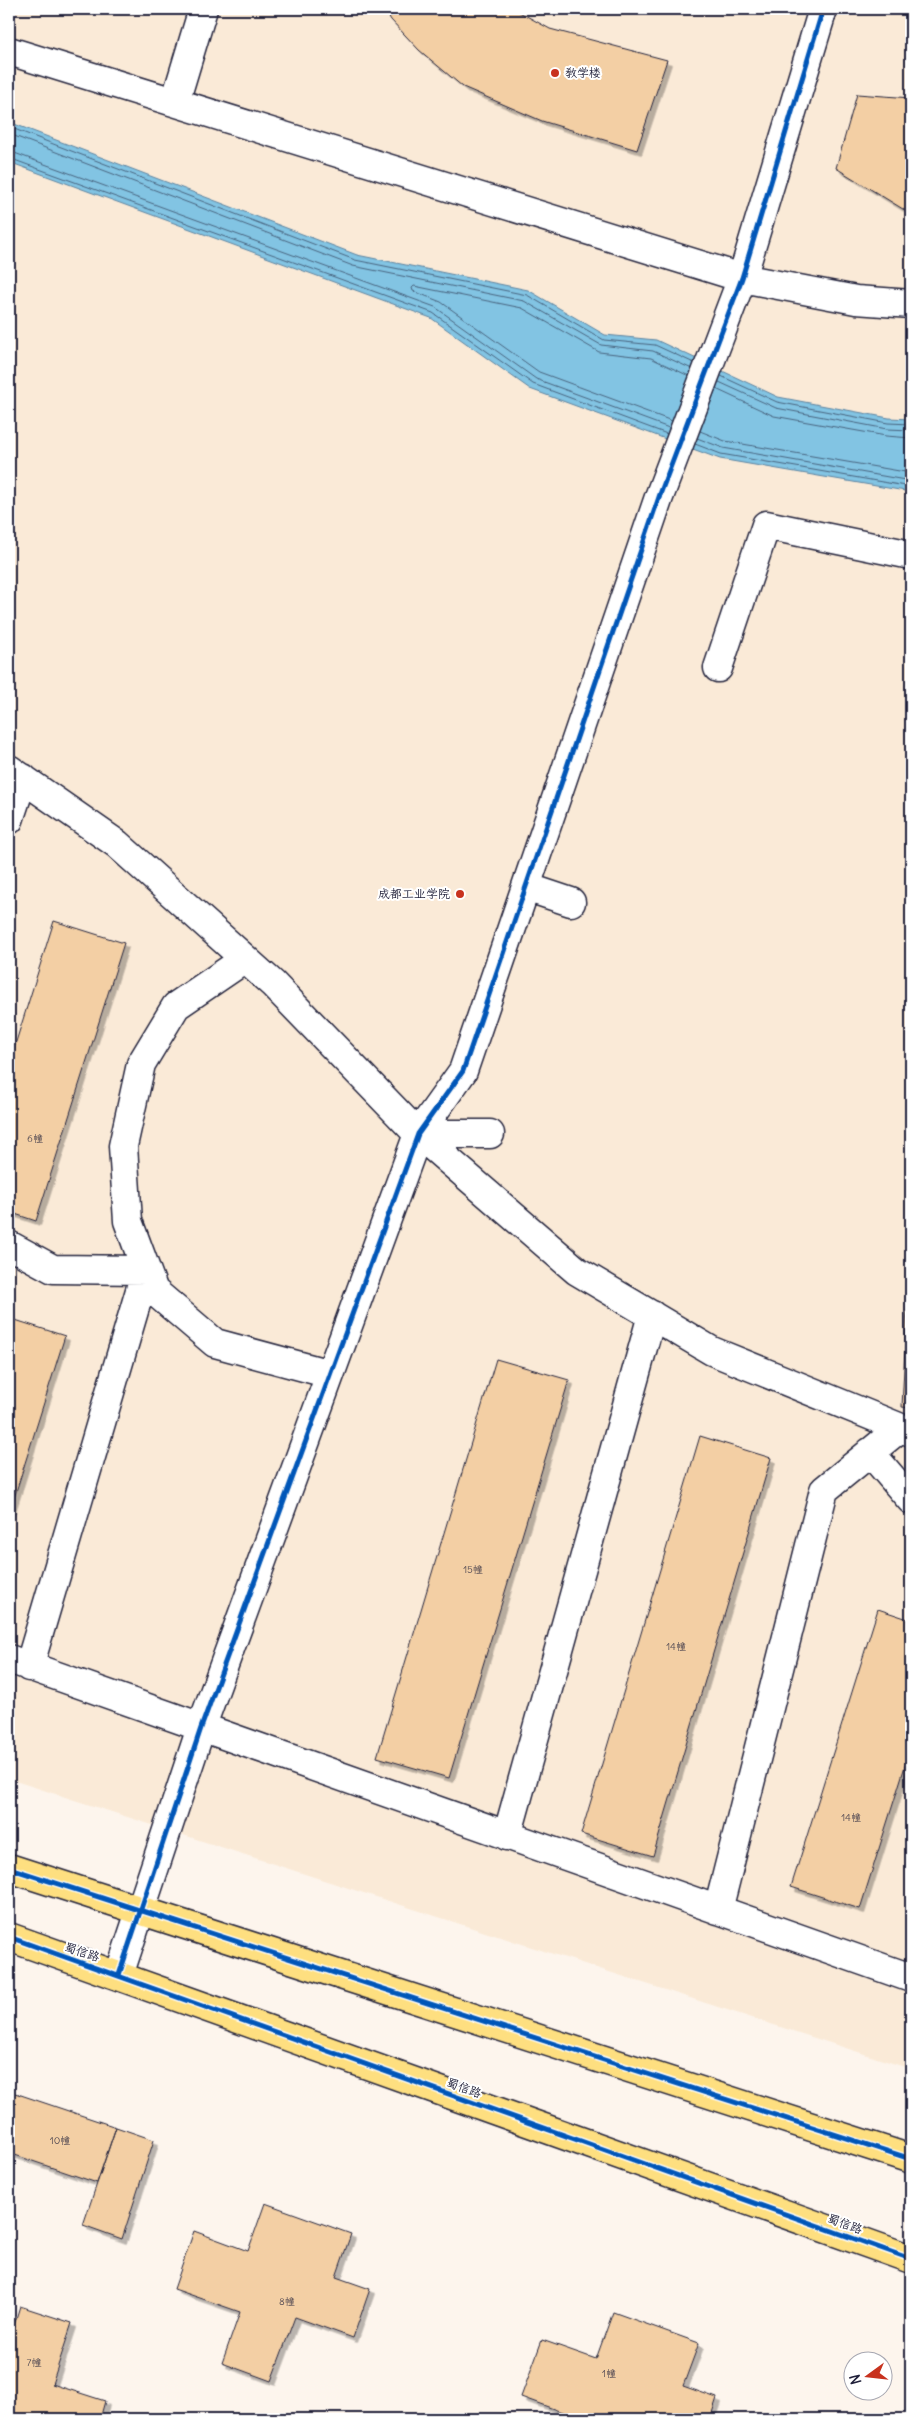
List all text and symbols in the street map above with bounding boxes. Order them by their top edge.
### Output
place label: 教学楼 [565,65,601,80]
marker: 教学楼 [549,67,561,79]
place label: 成都工业学院 [378,886,450,901]
marker: 成都工业学院 [454,888,466,900]
house number: 6幢 [27,1132,43,1145]
house number: 15幢 [463,1563,483,1576]
house number: 14幢 [666,1640,686,1653]
house number: 14幢 [841,1811,861,1824]
street label: 蜀信路 [63,1939,102,1964]
street label: 蜀信路 [445,2074,484,2101]
house number: 10幢 [50,2134,70,2147]
street label: 蜀信路 [826,2210,865,2237]
house number: 8幢 [279,2295,295,2308]
north arrow [842,2350,892,2400]
house number: 7幢 [27,2356,41,2369]
house number: 1幢 [602,2367,616,2380]
text: N [845,2372,865,2386]

